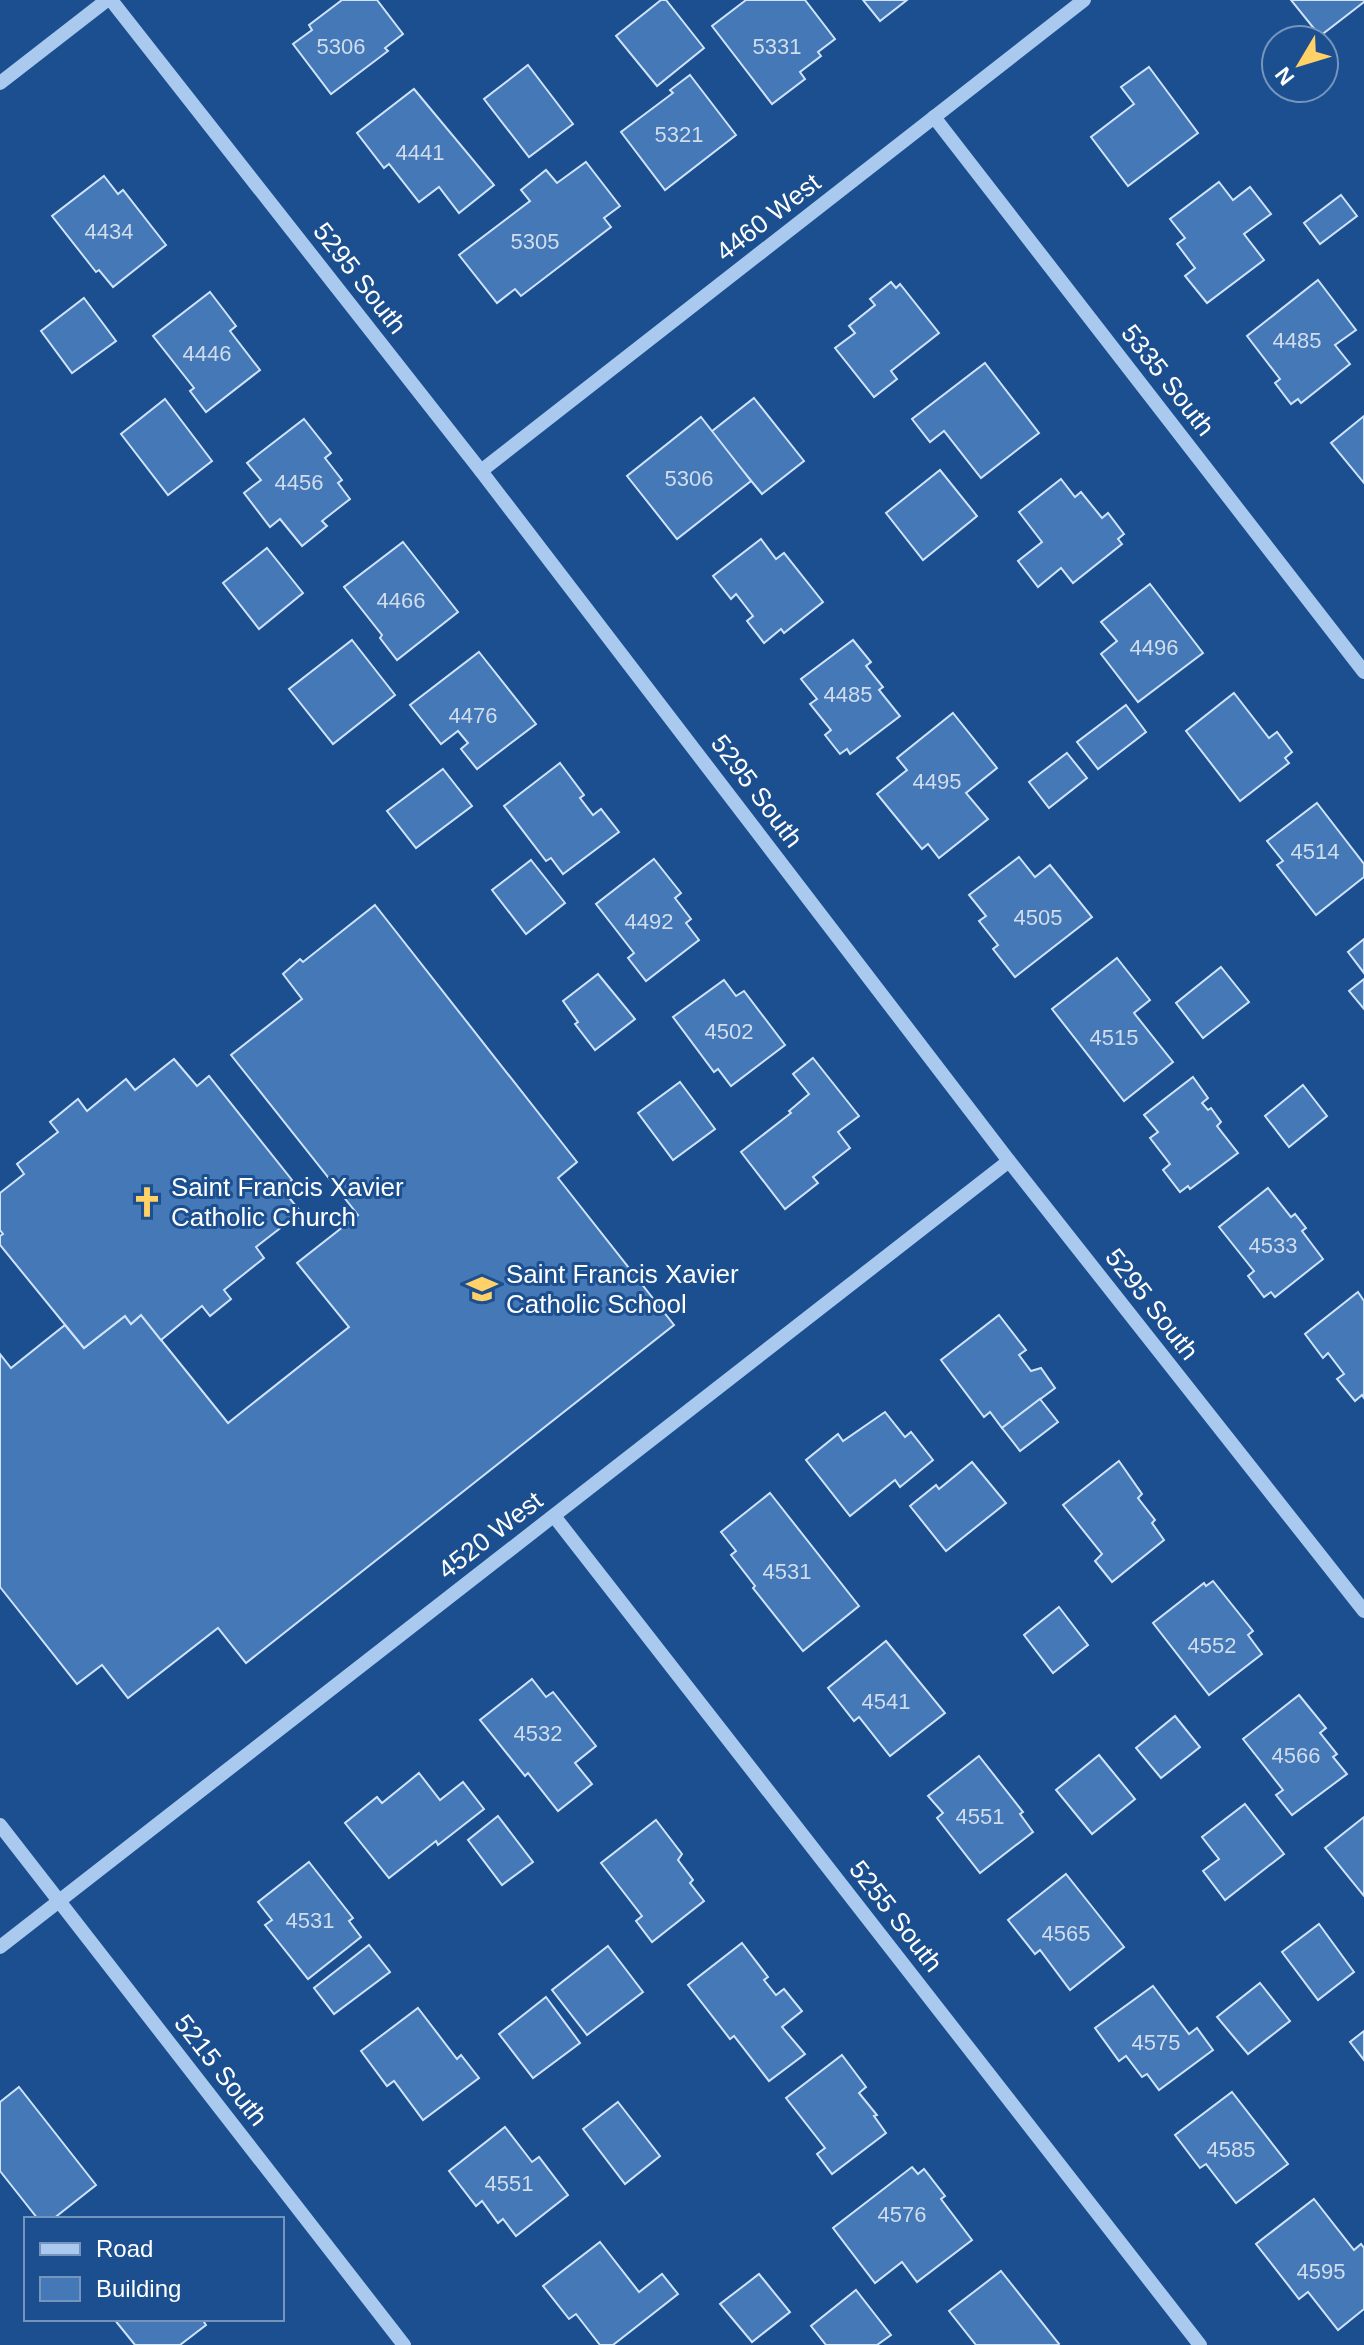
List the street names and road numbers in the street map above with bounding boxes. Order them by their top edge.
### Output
street label: 4460 West [710,167,827,267]
street label: 5295 South [307,216,413,340]
street label: 5335 South [1115,318,1221,442]
street label: 5295 South [705,729,809,853]
street label: 5295 South [1099,1242,1205,1366]
street label: 4520 West [432,1485,549,1585]
street label: 5255 South [843,1854,949,1978]
street label: 5215 South [168,2008,274,2132]

